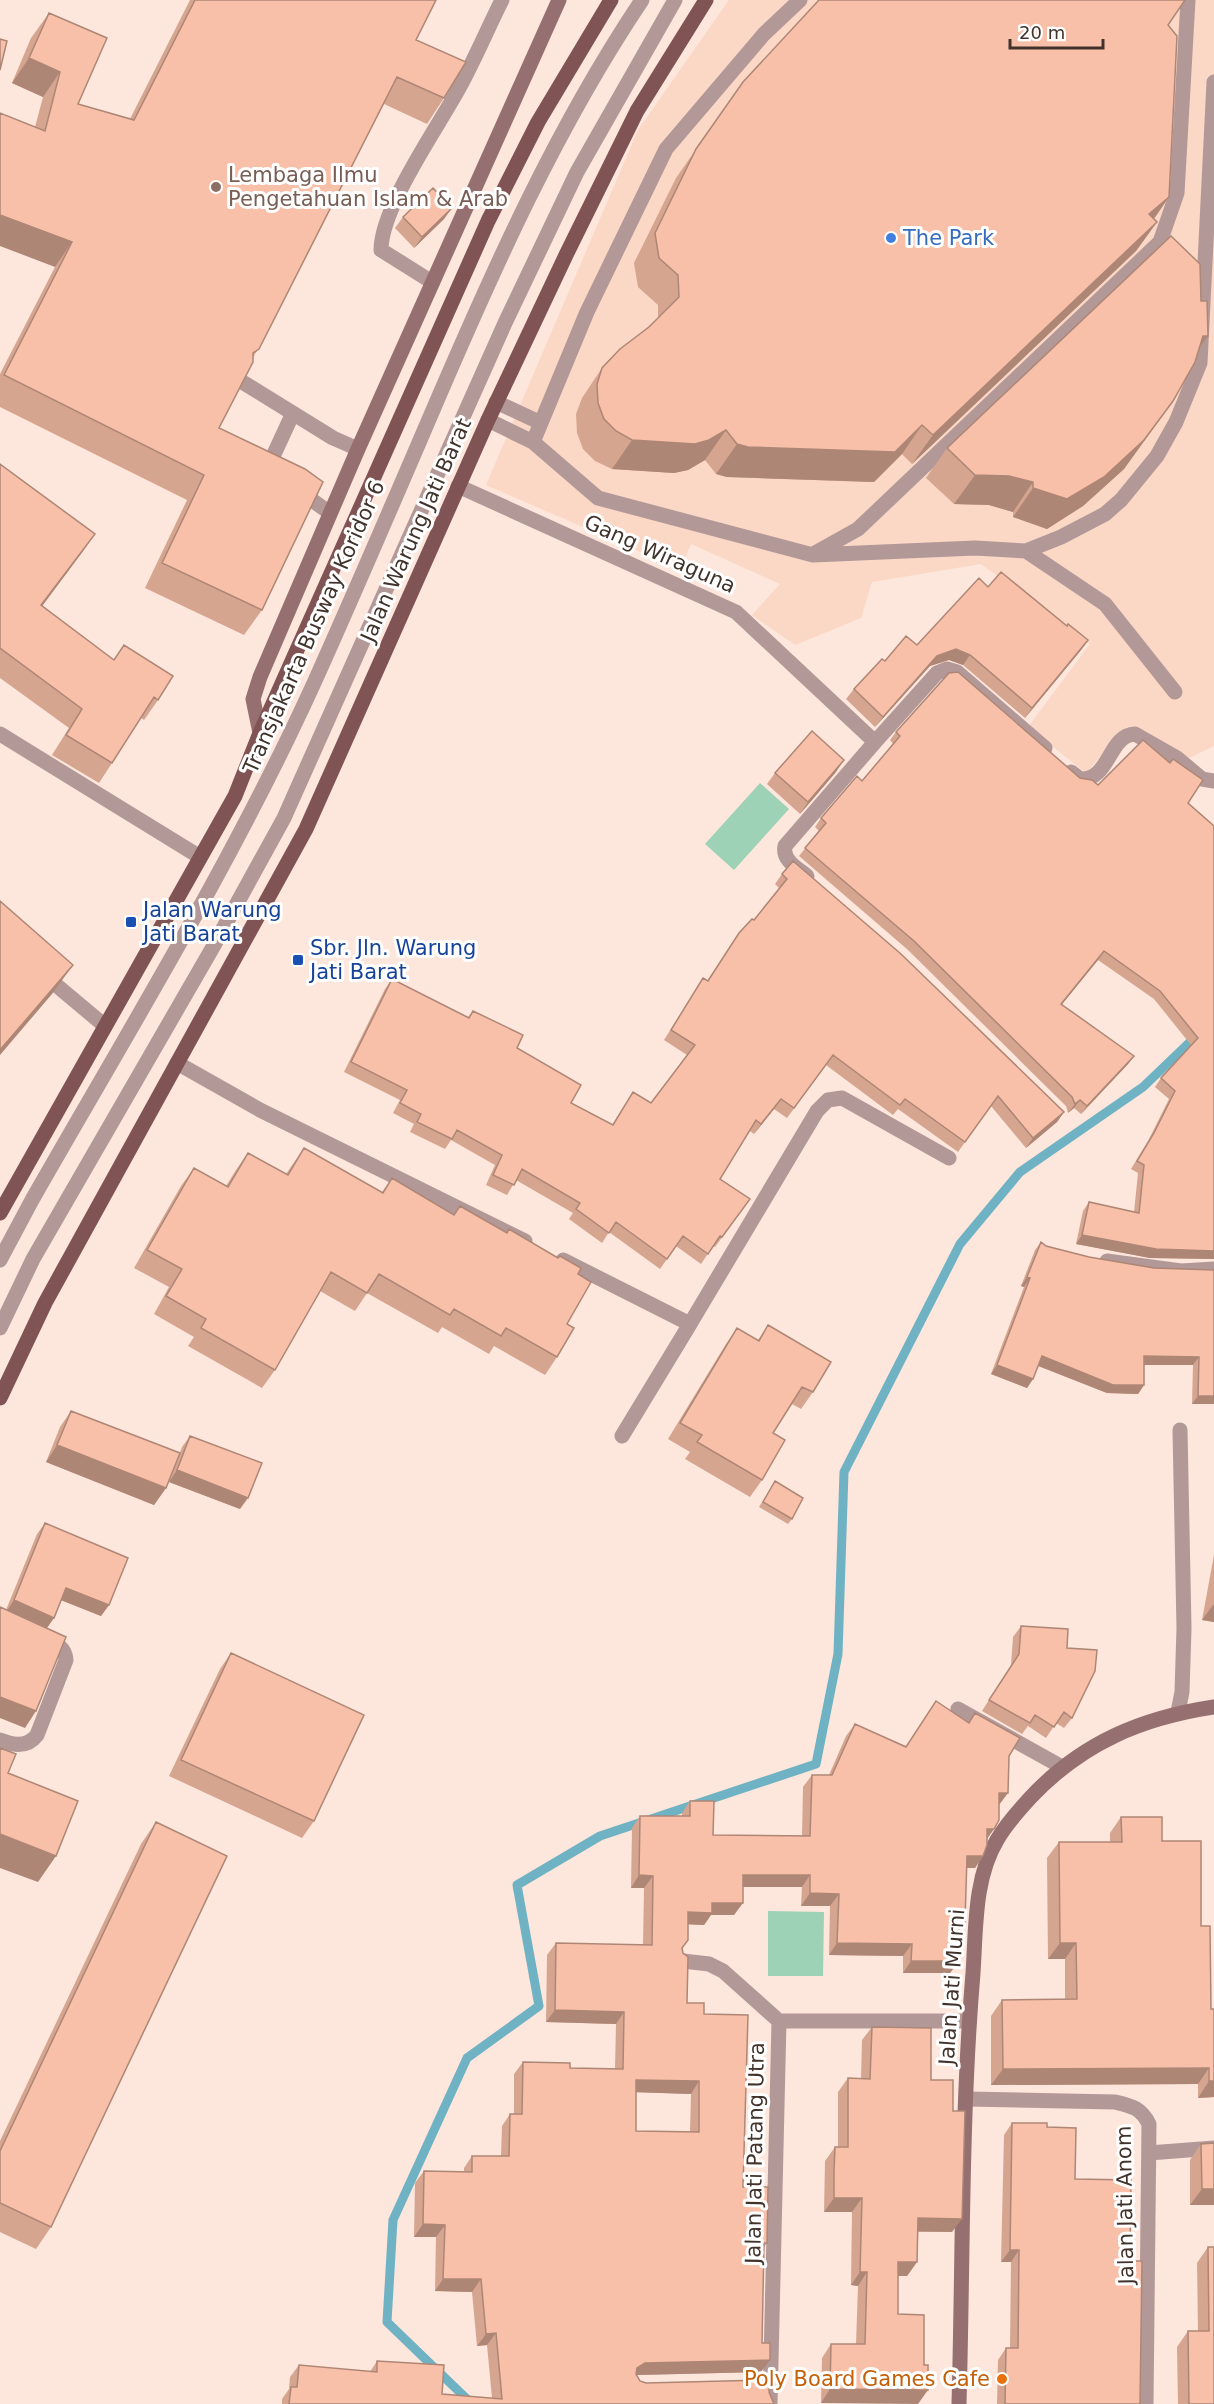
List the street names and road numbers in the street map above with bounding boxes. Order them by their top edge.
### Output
street label: Jalan Warung Jati Barat [355,415,476,647]
street label: Transjakarta Busway Koridor 6 [238,477,390,778]
street label: Gang Wiraguna [581,510,739,598]
street label: Jalan Jati Murni [934,1908,969,2068]
street label: Jalan Jati Patang Utra [741,2042,769,2266]
street label: Jalan Jati Anom [1112,2126,1138,2286]

